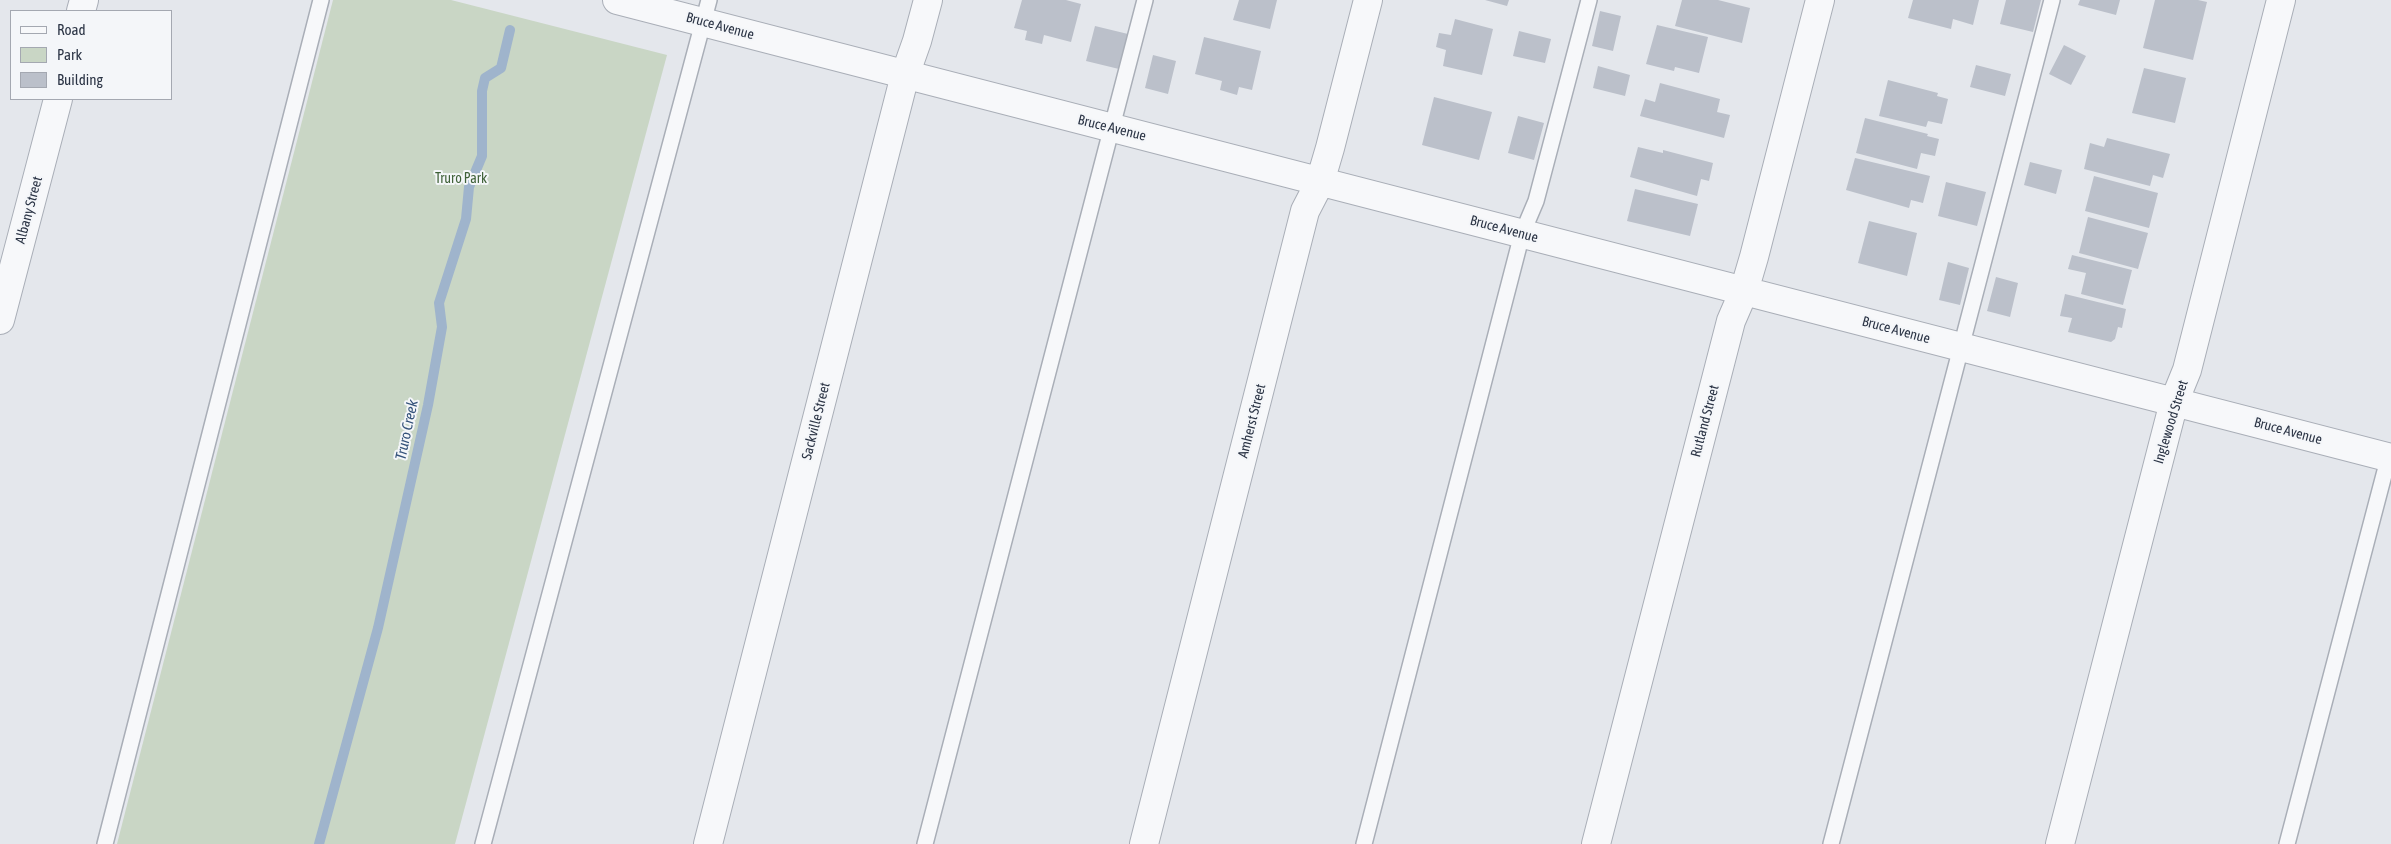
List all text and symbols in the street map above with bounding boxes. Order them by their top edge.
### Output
street label: Bruce Avenue [684,9,756,43]
legend [10,10,172,100]
text: Road [57,21,86,38]
text: Park [57,46,82,63]
text: Building [57,71,103,88]
street label: Bruce Avenue [1076,111,1148,145]
park label: Truro Park [435,171,487,187]
street label: Albany Street [12,175,46,245]
street label: Bruce Avenue [1468,212,1540,246]
street label: Bruce Avenue [1860,313,1932,347]
street label: Inglewood Street [2150,378,2192,466]
street label: Sackville Street [798,381,834,461]
street label: Amherst Street [1235,382,1269,460]
street label: Rutland Street [1687,383,1723,459]
water label: Truro Creek [392,398,422,462]
street label: Bruce Avenue [2252,414,2324,448]

